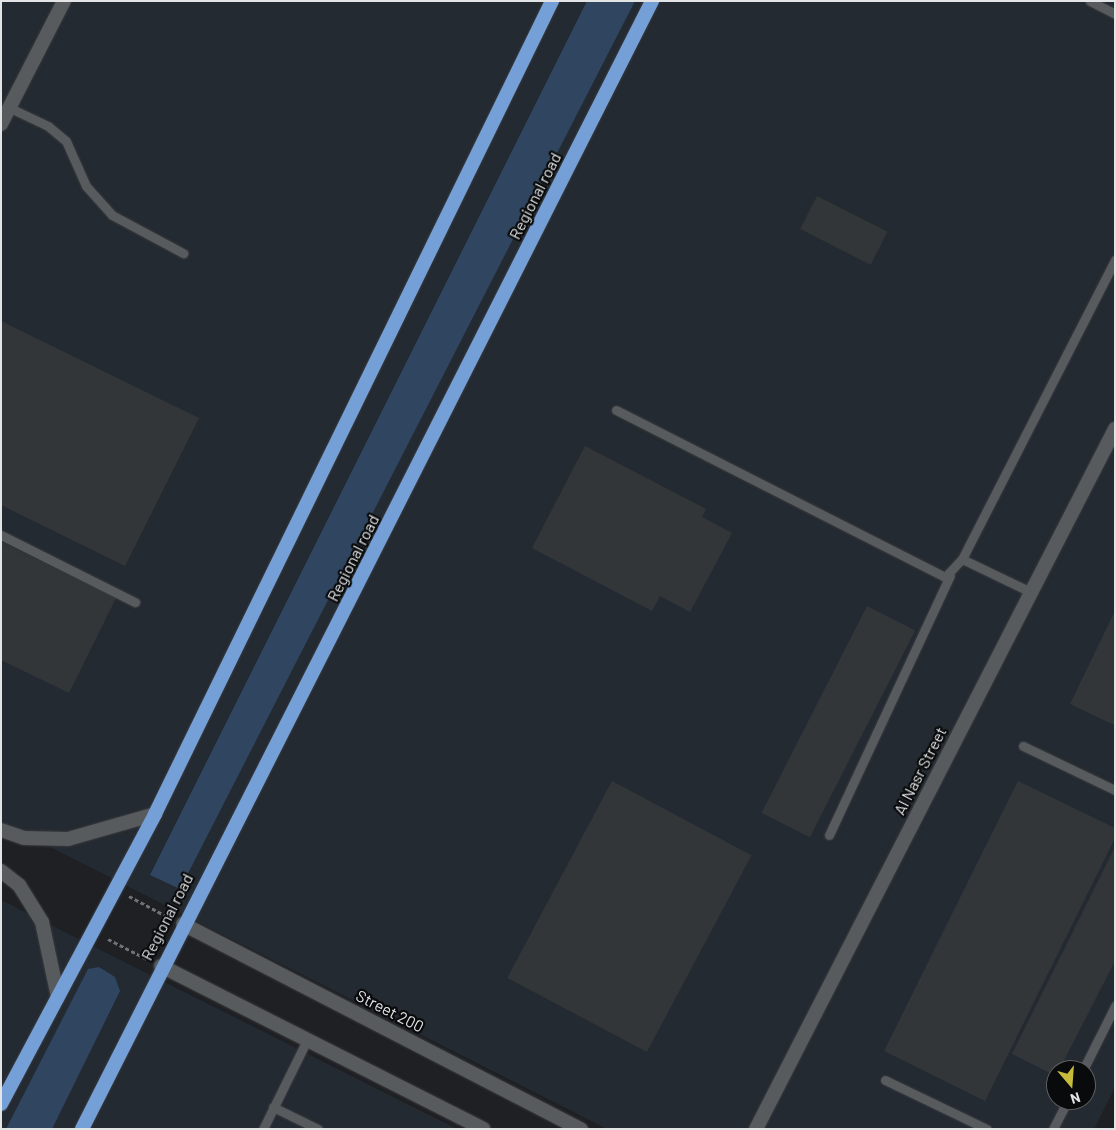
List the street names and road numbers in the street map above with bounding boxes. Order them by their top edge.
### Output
street label: Regional road [505,149,565,243]
street label: Regional road [323,511,383,605]
street label: Al Nasr Street [890,724,950,818]
street label: Regional road [137,870,197,964]
street label: Street 200 [353,986,427,1036]

